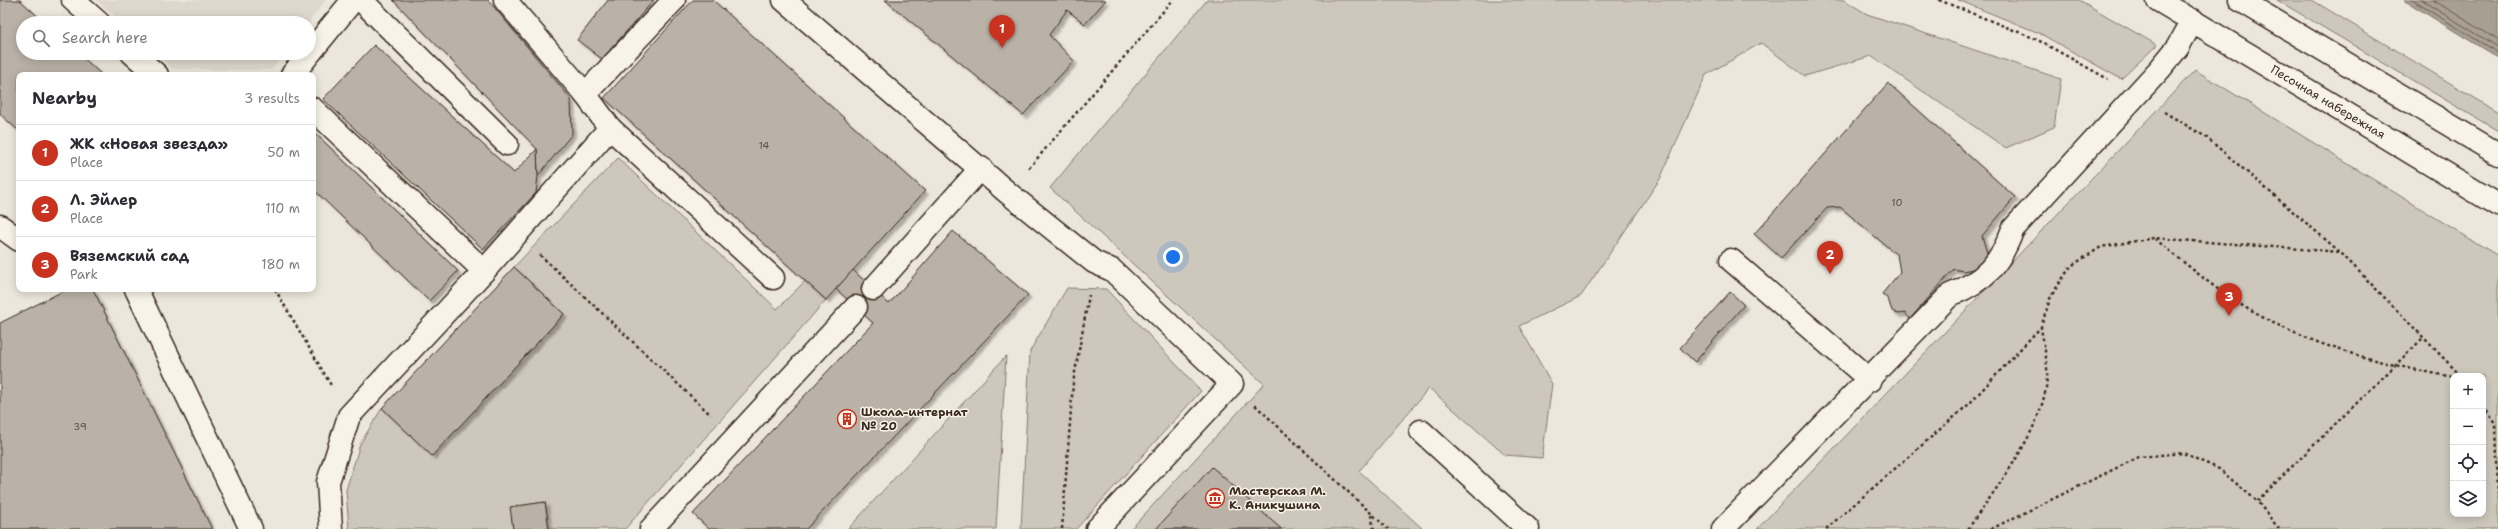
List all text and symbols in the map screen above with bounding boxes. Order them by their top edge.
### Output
pin: 1 [989,15,1015,48]
search box [16,16,316,60]
icon: search [30,27,52,49]
text: Search here [62,28,148,48]
street label: Песочная набережная [2268,61,2388,143]
text: Nearby [32,87,97,109]
text: 3 results [244,90,300,107]
text: ЖК «Новая звезда» [70,134,228,154]
house number: 14 [759,139,769,152]
text: 1 [42,144,48,161]
text: 50 m [267,144,300,161]
text: Place [70,154,103,171]
text: Л. Эйлер [70,190,137,210]
house number: 10 [1892,196,1902,209]
text: 2 [40,200,50,217]
text: 110 m [265,200,300,217]
text: Place [70,210,103,227]
pin: 2 [1817,241,1843,274]
text: Вяземский сад [70,246,189,266]
your location [1163,247,1183,267]
text: 3 [40,256,50,273]
text: 180 m [261,256,300,273]
text: Park [70,266,98,283]
pin: 3 [2216,283,2242,316]
map controls [2450,373,2486,517]
button: + [2450,373,2486,409]
place label: Школа-интернат № 20 [861,404,969,434]
building icon: Школа-интернат № 20 [836,408,858,430]
button: − [2450,409,2486,445]
house number: 39 [73,420,87,433]
button: locate [2450,445,2486,481]
button: layers [2450,481,2486,517]
place label: Мастерская М. К. Аникушина [1229,483,1326,513]
museum icon: Мастерская М. К. Аникушина [1204,487,1226,509]

